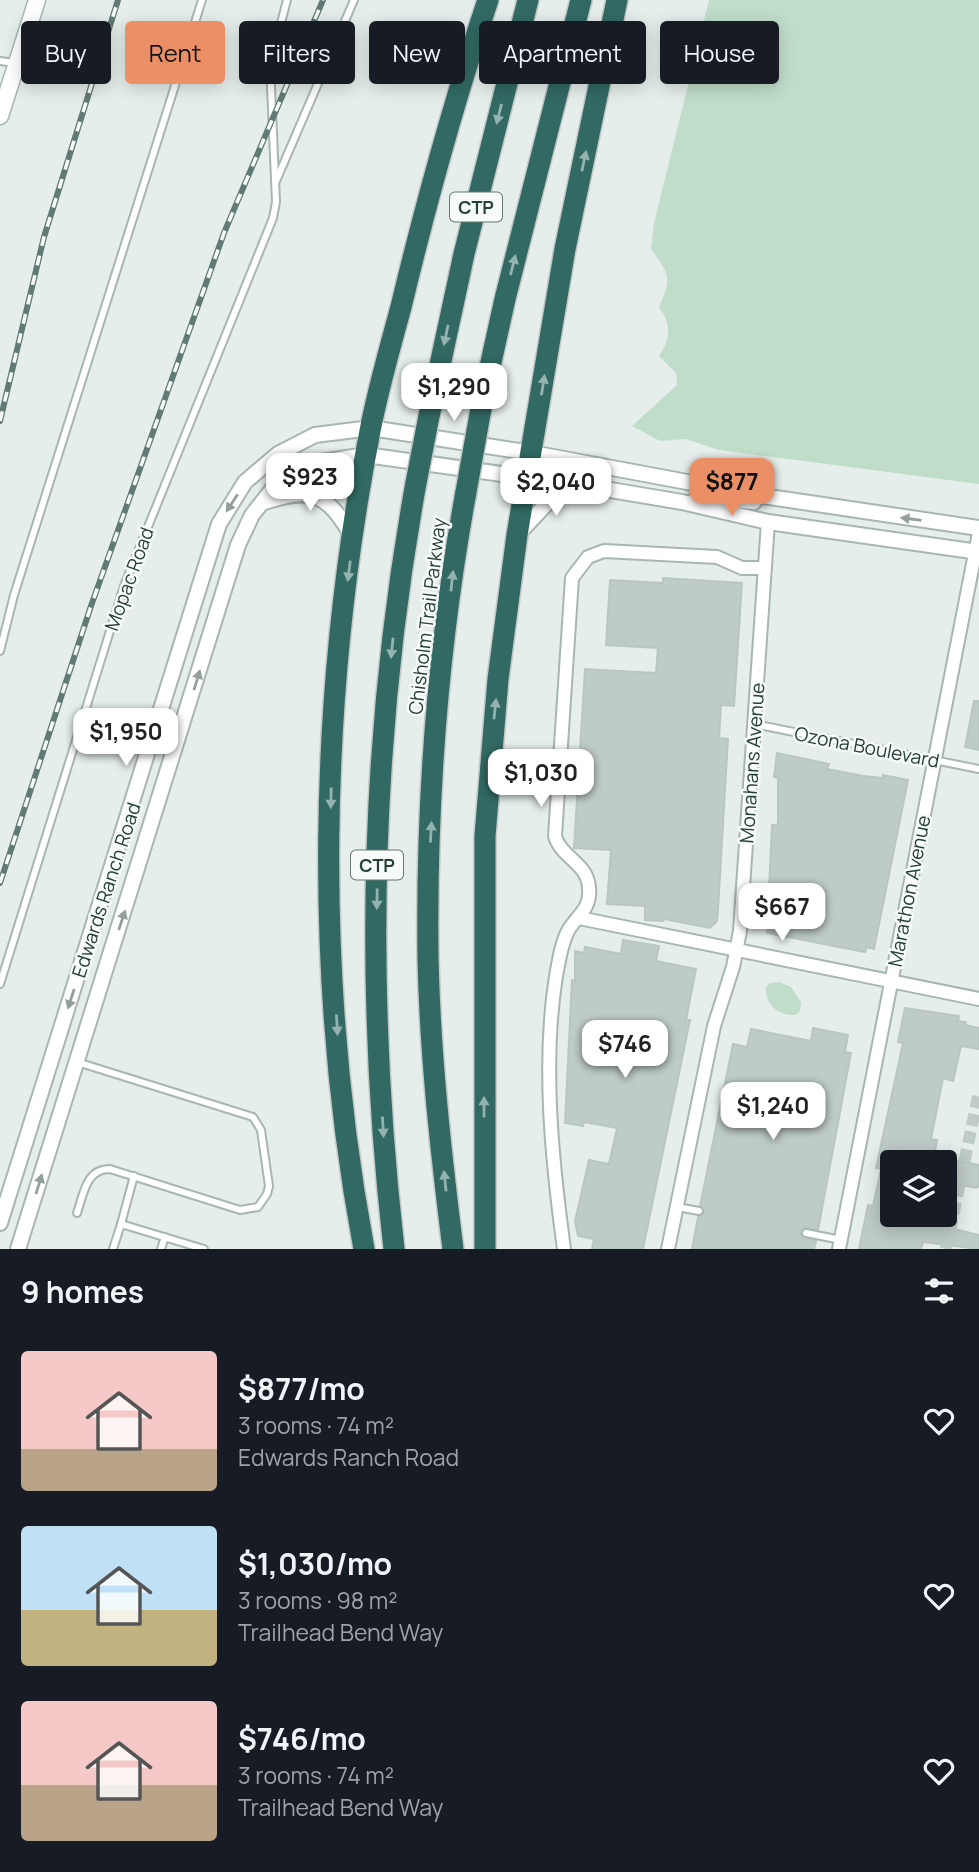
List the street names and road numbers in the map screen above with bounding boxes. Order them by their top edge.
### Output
road number: CTP [450,192,502,222]
street label: Chisholm Trail Parkway [402,516,452,716]
street label: Mopac Road [98,524,160,634]
street label: Monahans Avenue [733,682,771,844]
street label: Ozona Boulevard [792,720,942,774]
street label: Edwards Ranch Road [65,799,147,981]
street label: Marathon Avenue [882,813,936,969]
road number: CTP [351,850,403,880]

